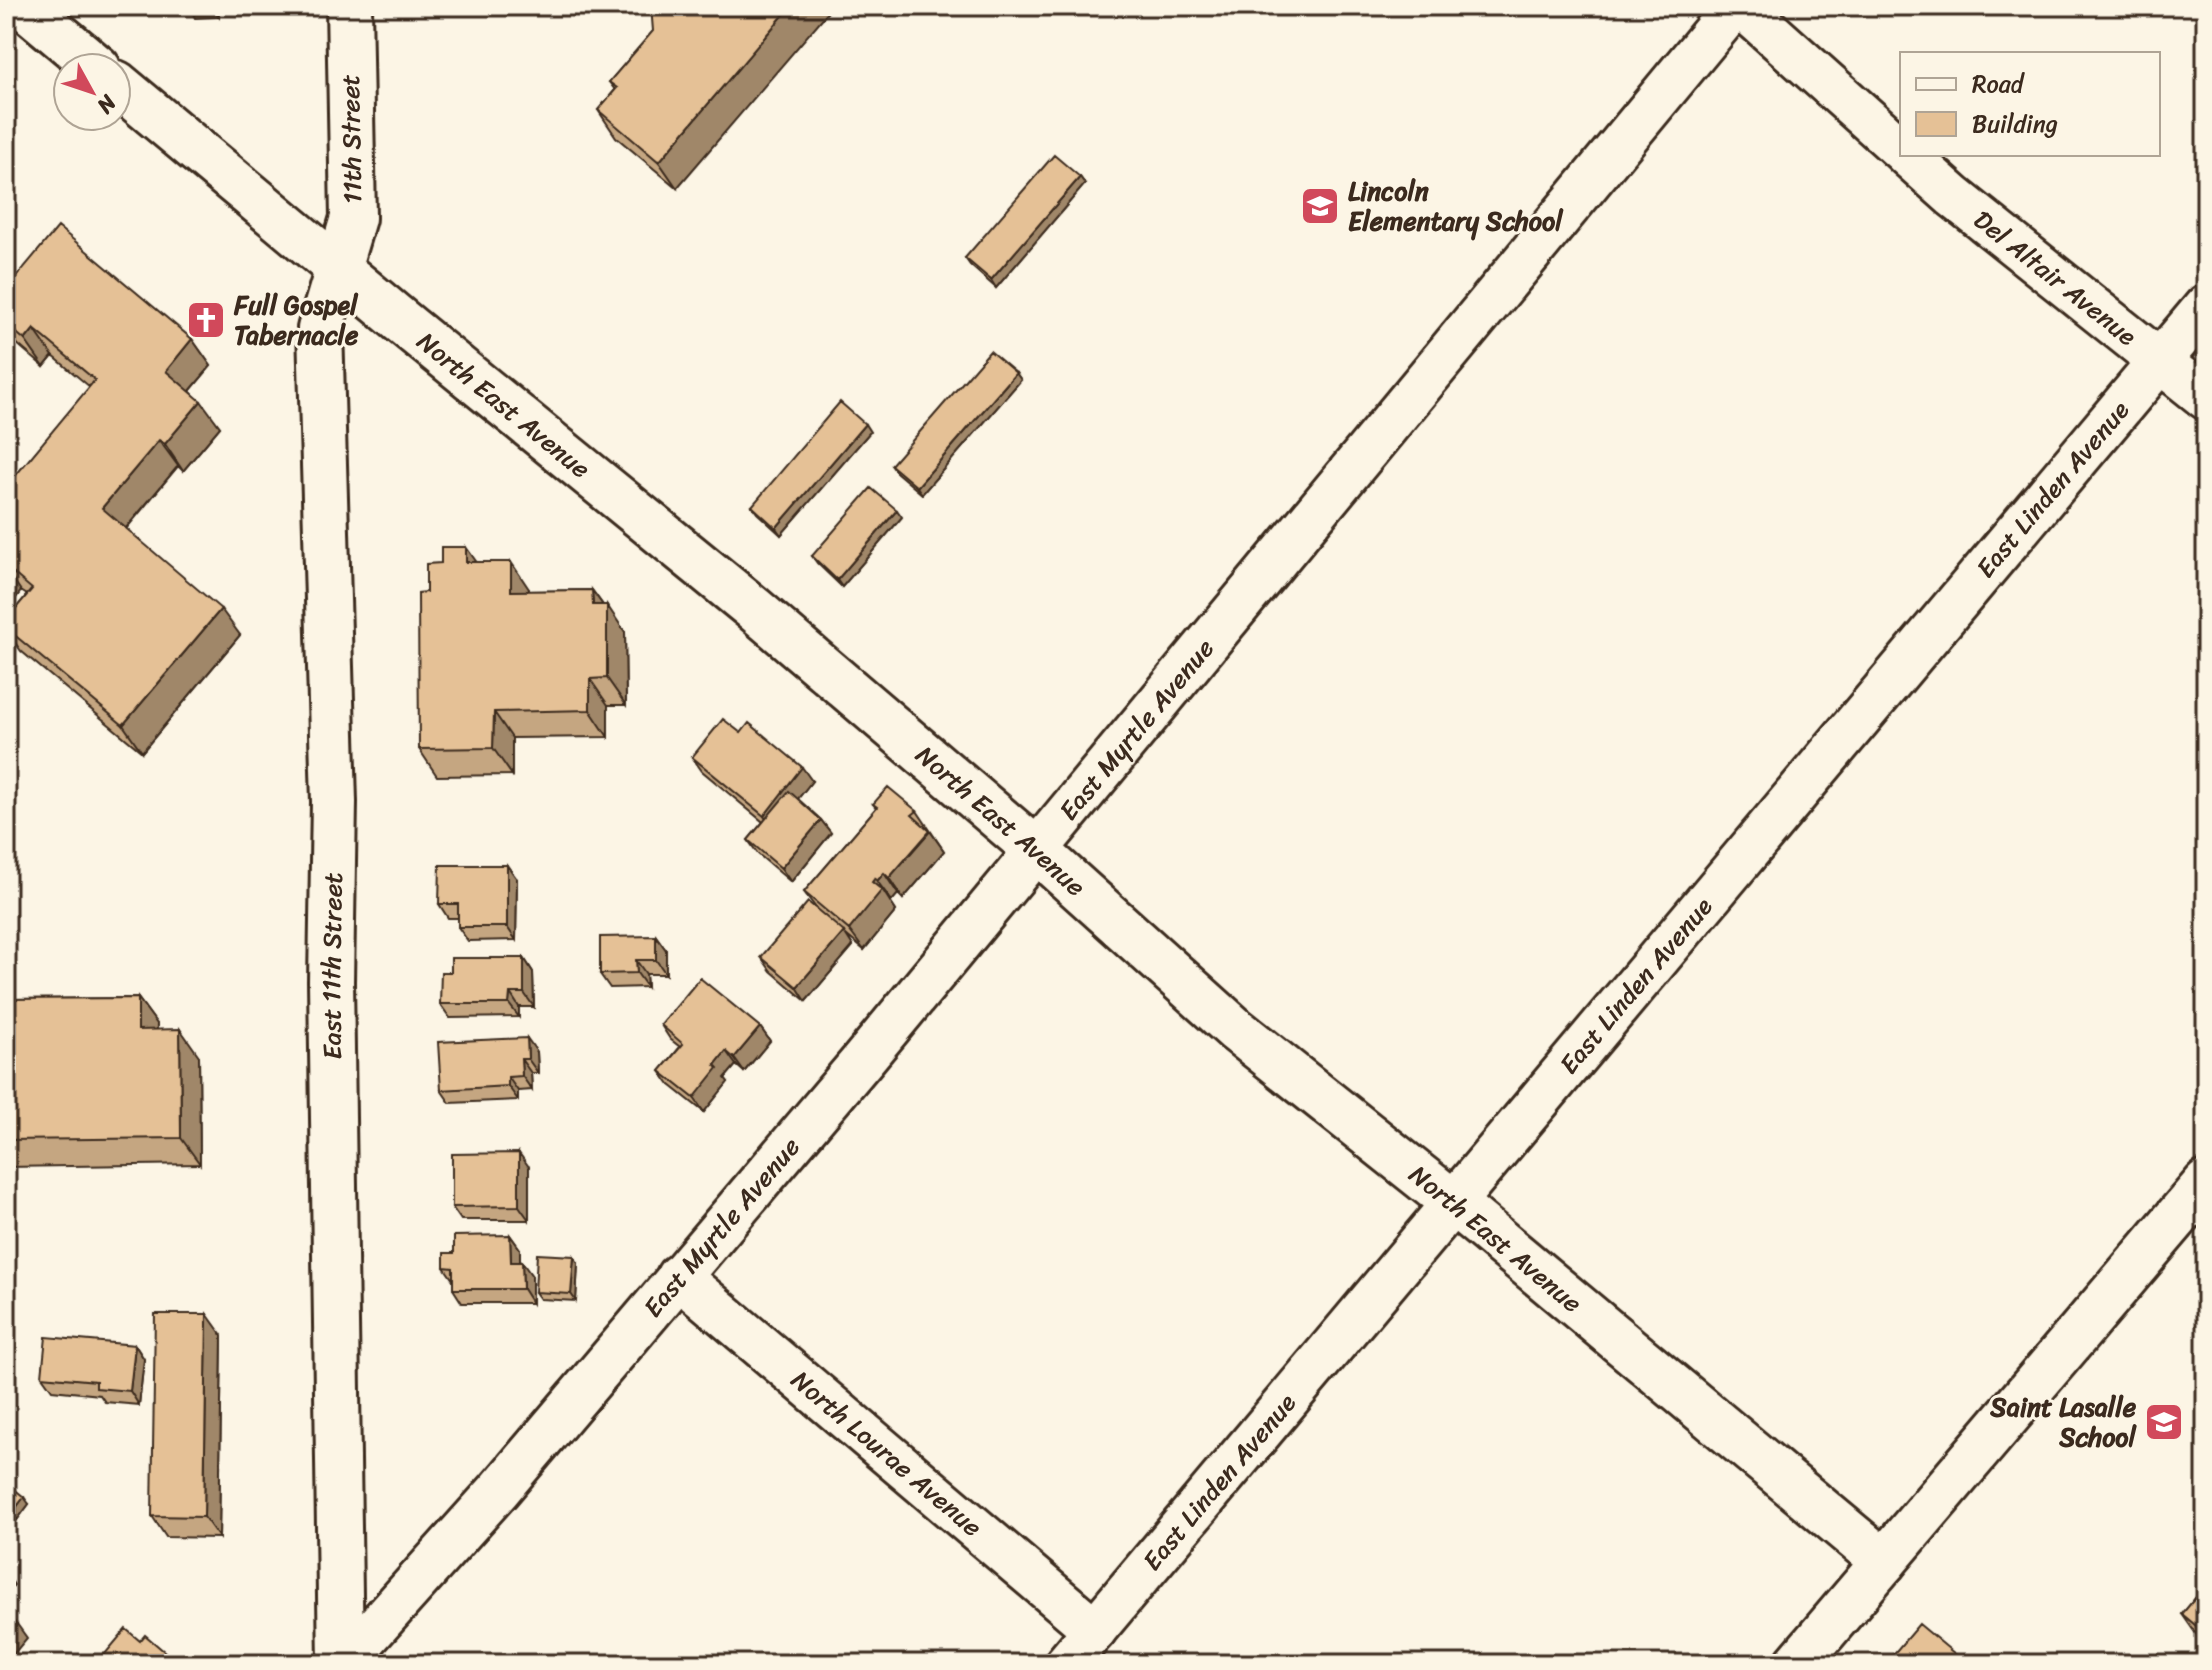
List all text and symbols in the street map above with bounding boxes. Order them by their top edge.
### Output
north arrow [52,52,132,132]
legend [1900,52,2160,156]
text: Road [1972,63,2026,105]
street label: 11th Street [327,74,375,204]
text: N [87,85,127,123]
text: Building [1972,103,2058,145]
place label: Lincoln Elementary School [1348,168,1564,244]
school or university icon: Lincoln Elementary School [1299,185,1341,227]
street label: Del Altair Avenue [1963,198,2148,358]
place label: Full Gospel Tabernacle [233,282,359,358]
church icon: Full Gospel Tabernacle [185,299,227,341]
street label: North East Avenue [406,319,601,490]
street label: East Linden Avenue [1964,389,2141,589]
street label: East Myrtle Avenue [1047,628,1226,831]
street label: North East Avenue [905,733,1097,908]
street label: East 11th Street [308,872,356,1060]
street label: East Linden Avenue [1547,886,1725,1085]
street label: East Myrtle Avenue [631,1126,812,1328]
street label: North East Avenue [1399,1153,1593,1324]
street label: North Lourae Avenue [781,1358,993,1548]
street label: East Linden Avenue [1130,1382,1308,1581]
place label: Saint Lasalle School [1989,1384,2138,1460]
school or university icon: Saint Lasalle School [2143,1401,2185,1443]

